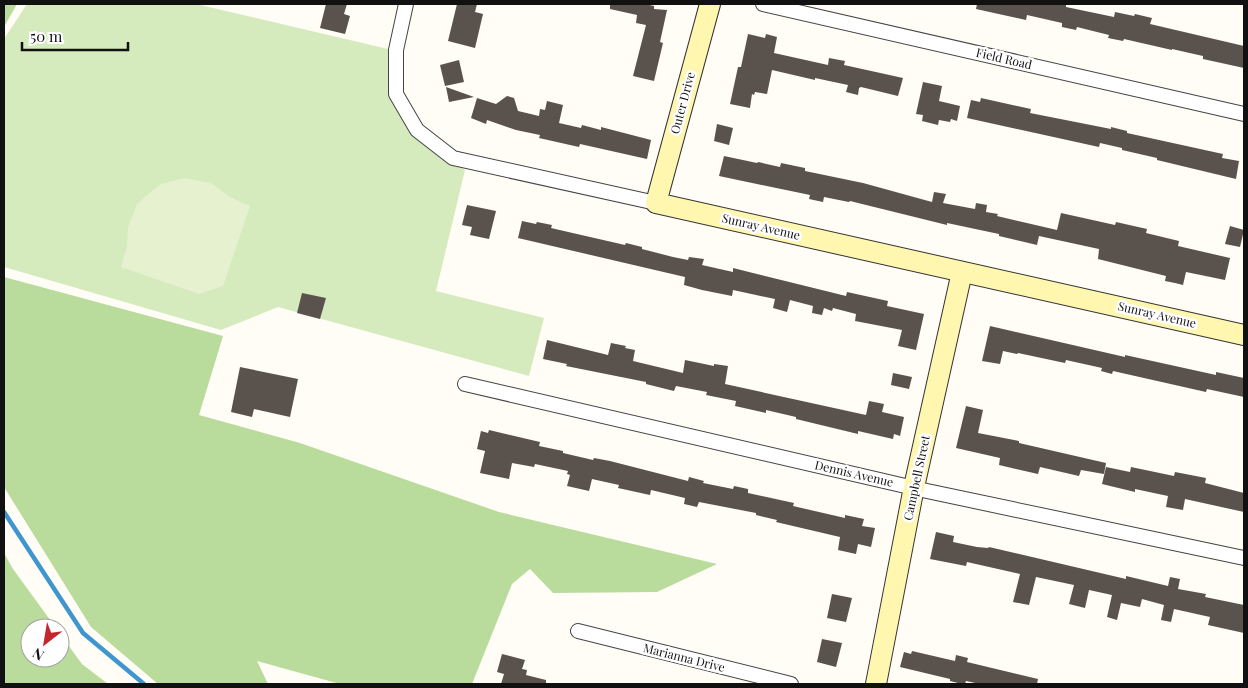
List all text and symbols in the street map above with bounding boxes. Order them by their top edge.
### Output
scale bar [22,20,129,52]
text: 50 m [30,26,63,46]
street label: Field Road [975,44,1034,72]
street label: Outer Drive [666,70,698,136]
street label: Sunray Avenue [721,209,802,243]
street label: Sunray Avenue [1117,297,1198,331]
street label: Campbell Street [899,433,933,522]
street label: Dennis Avenue [813,456,895,490]
north arrow [20,618,70,668]
street label: Marianna Drive [642,639,727,675]
text: N [29,644,47,665]

